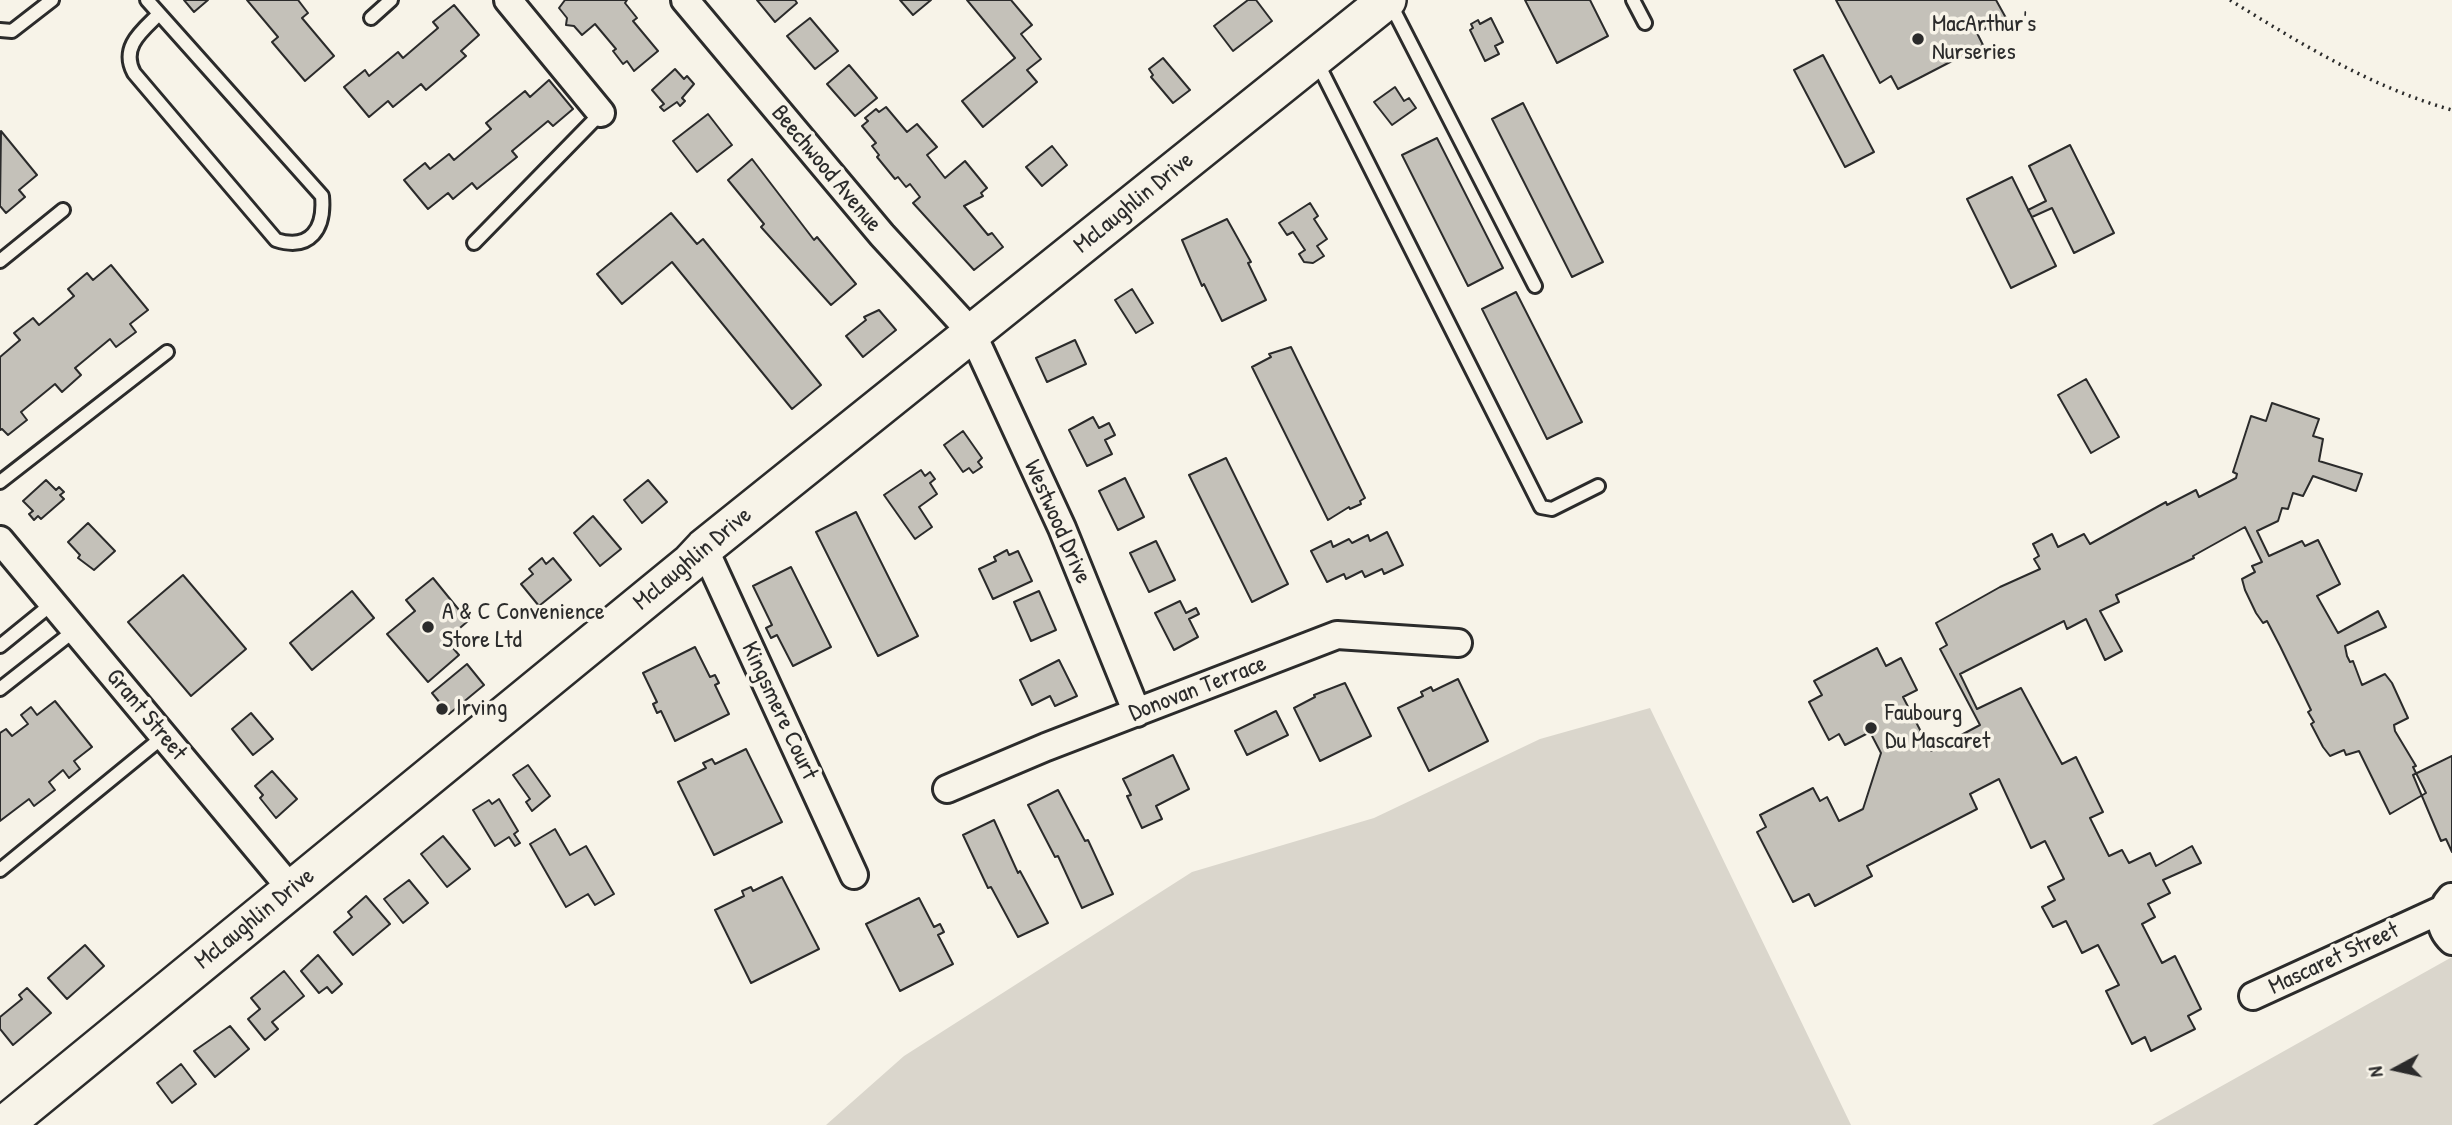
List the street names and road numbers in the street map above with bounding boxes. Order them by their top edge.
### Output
street label: Beechwood Avenue [765,100,887,238]
street label: McLaughlin Drive [1068,146,1200,260]
street label: Westwood Drive [1017,456,1097,588]
street label: McLaughlin Drive [628,501,758,617]
street label: Kingsmere Court [735,637,823,785]
street label: Donovan Terrace [1125,650,1271,728]
street label: Grant Street [99,663,193,767]
street label: McLaughlin Drive [189,862,321,976]
street label: Mascaret Street [2264,916,2404,1002]

